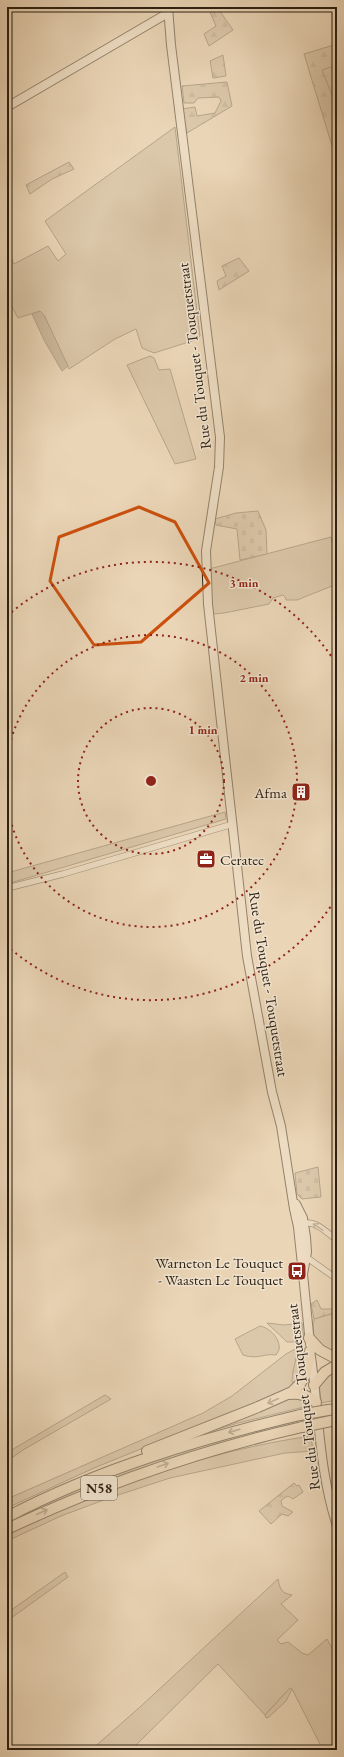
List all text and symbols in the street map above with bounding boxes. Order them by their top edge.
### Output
street label: Rue du Touquet - Touquetstraat [173,262,215,450]
text: 3 min [229,575,259,591]
text: 2 min [239,670,269,686]
text: 1 min [188,722,218,738]
centre of rings [144,774,158,788]
building icon: Afma [290,781,312,803]
place label: Afma [253,783,287,802]
office icon: Ceratec [195,848,217,870]
place label: Ceratec [220,850,264,869]
street label: Rue du Touquet - Touquetstraat [245,890,293,1078]
one-way arrow [313,1223,324,1231]
place label: Warneton Le Touquet - Waasten Le Touquet [155,1253,283,1289]
bus stop icon: Warneton Le Touquet - Waasten Le Touquet [286,1260,308,1282]
street label: Rue du Touquet - Touquetstraat [282,1303,324,1491]
one-way arrow [267,1397,279,1405]
one-way arrow [228,1428,241,1435]
one-way arrow [157,1461,170,1468]
road number: N58 [81,1476,117,1500]
one-way arrow [36,1508,48,1515]

